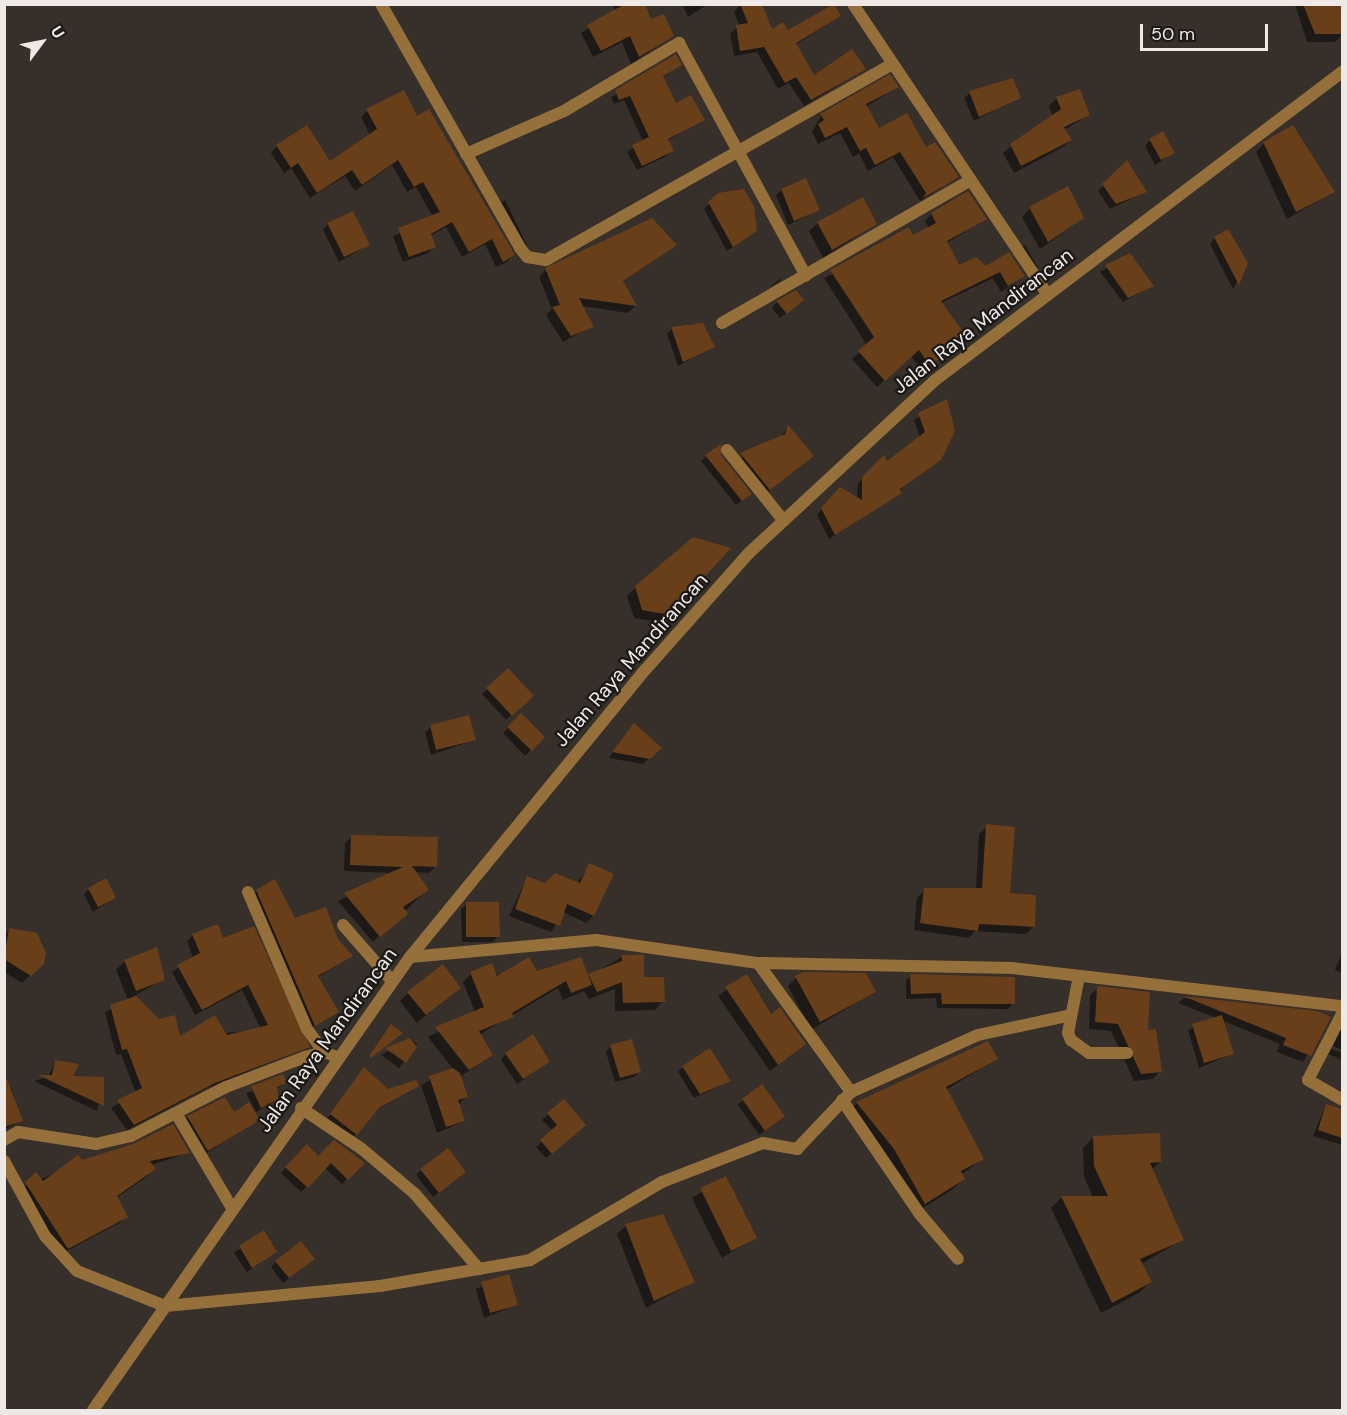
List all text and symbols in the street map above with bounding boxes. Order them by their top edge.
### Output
north arrow [12,12,72,72]
scale bar [1143,12,1270,50]
text: U [46,22,69,42]
text: 50 m [1151,22,1195,46]
street label: Jalan Raya Mandirancan [888,243,1078,399]
street label: Jalan Raya Mandirancan [549,568,713,752]
street label: Jalan Raya Mandirancan [252,943,402,1137]

